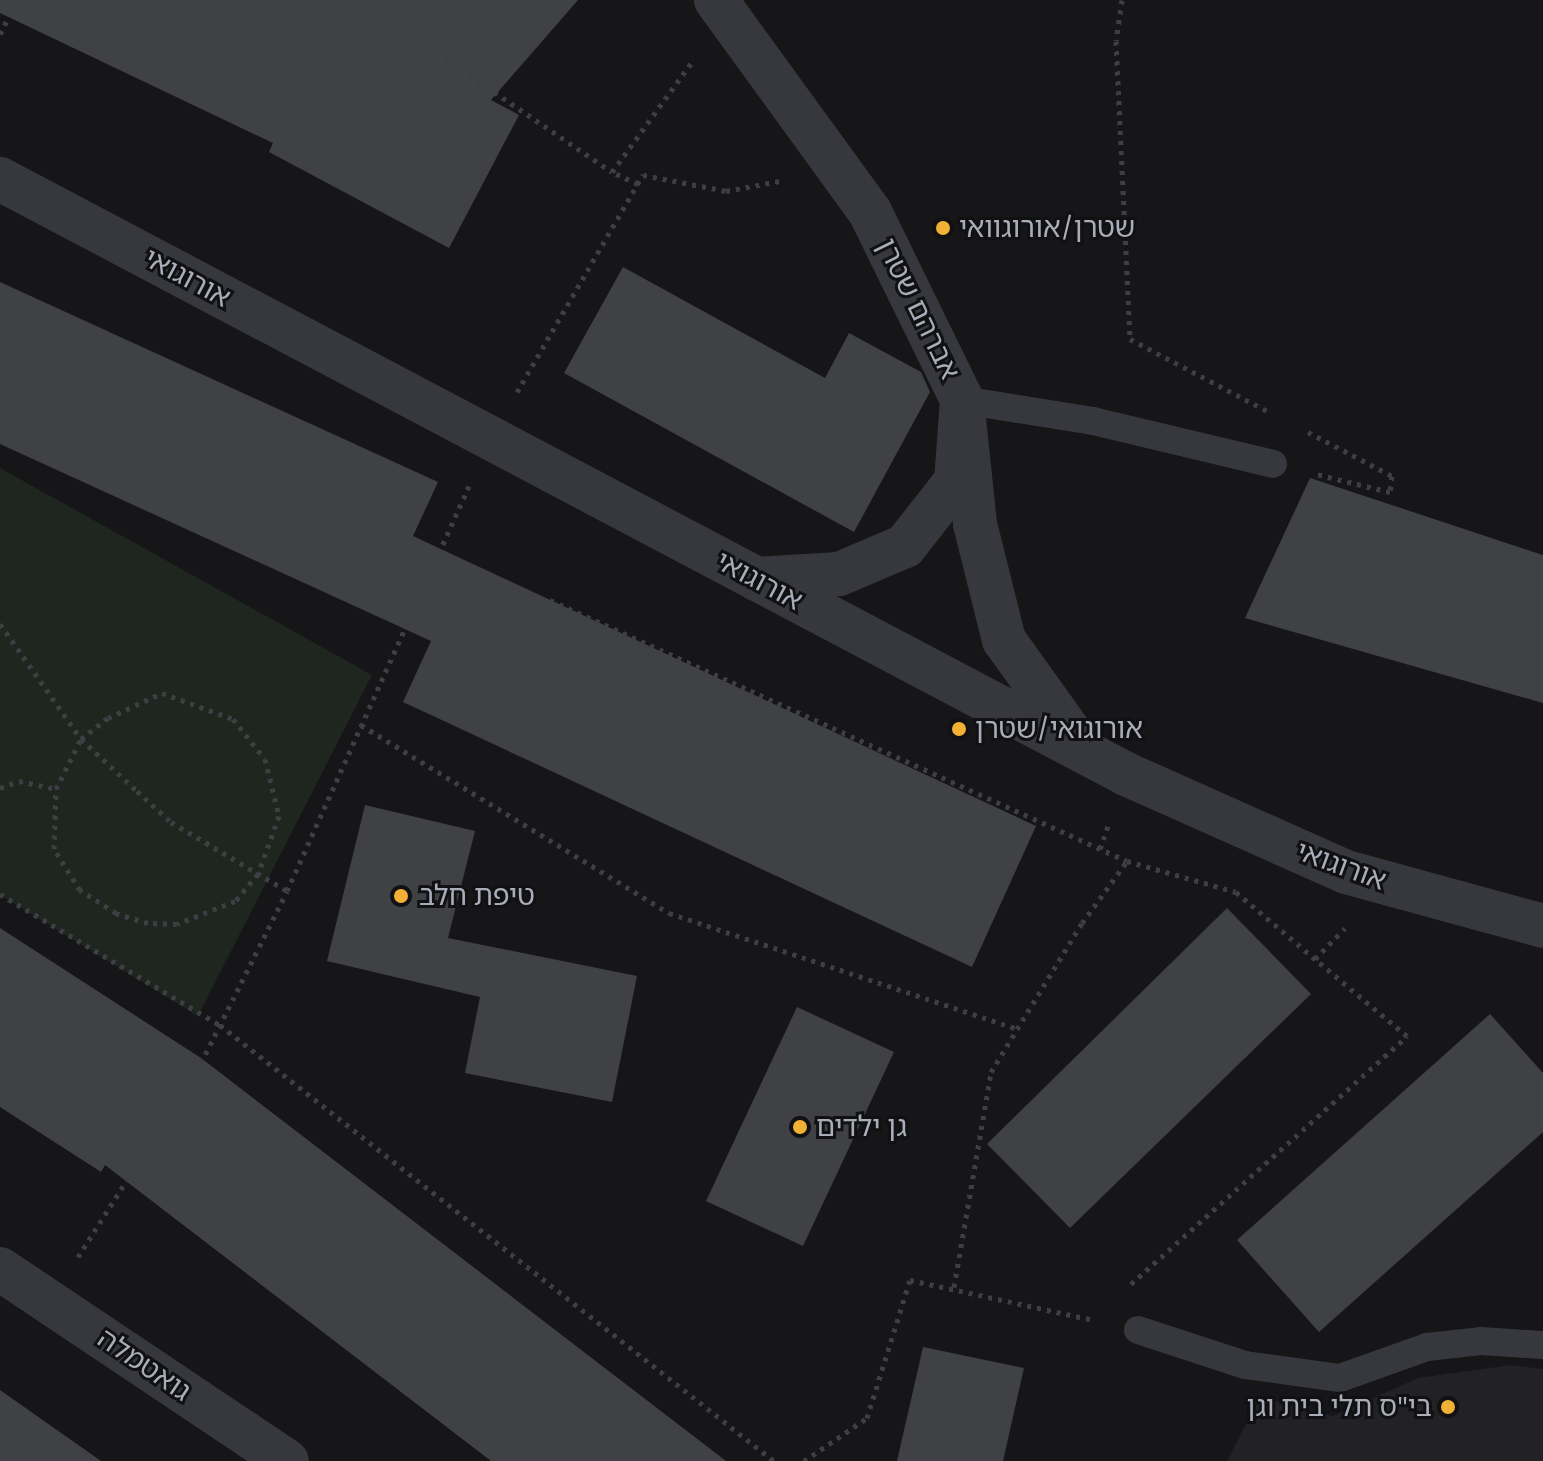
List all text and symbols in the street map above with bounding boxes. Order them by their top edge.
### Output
place label: שטרן/אורוגוואי [959,211,1135,245]
marker: שטרן/אורוגוואי [934,219,952,237]
street label: אברהם שטרן [869,233,967,385]
street label: אורוגואי [138,241,236,315]
street label: אורוגואי [710,544,808,618]
place label: אורוגואי/שטרן [975,712,1143,746]
marker: אורוגואי/שטרן [950,720,968,738]
street label: אורוגואי [1291,834,1391,898]
place label: טיפת חלב [419,879,535,913]
marker: טיפת חלב [390,885,412,907]
place label: גן ילדים [816,1110,907,1144]
marker: גן ילדים [791,1118,809,1136]
street label: גואטמלה [91,1322,197,1408]
place label: בי"ס תלי בית וגן [1246,1390,1432,1424]
marker: בי"ס תלי בית וגן [1439,1398,1457,1416]

